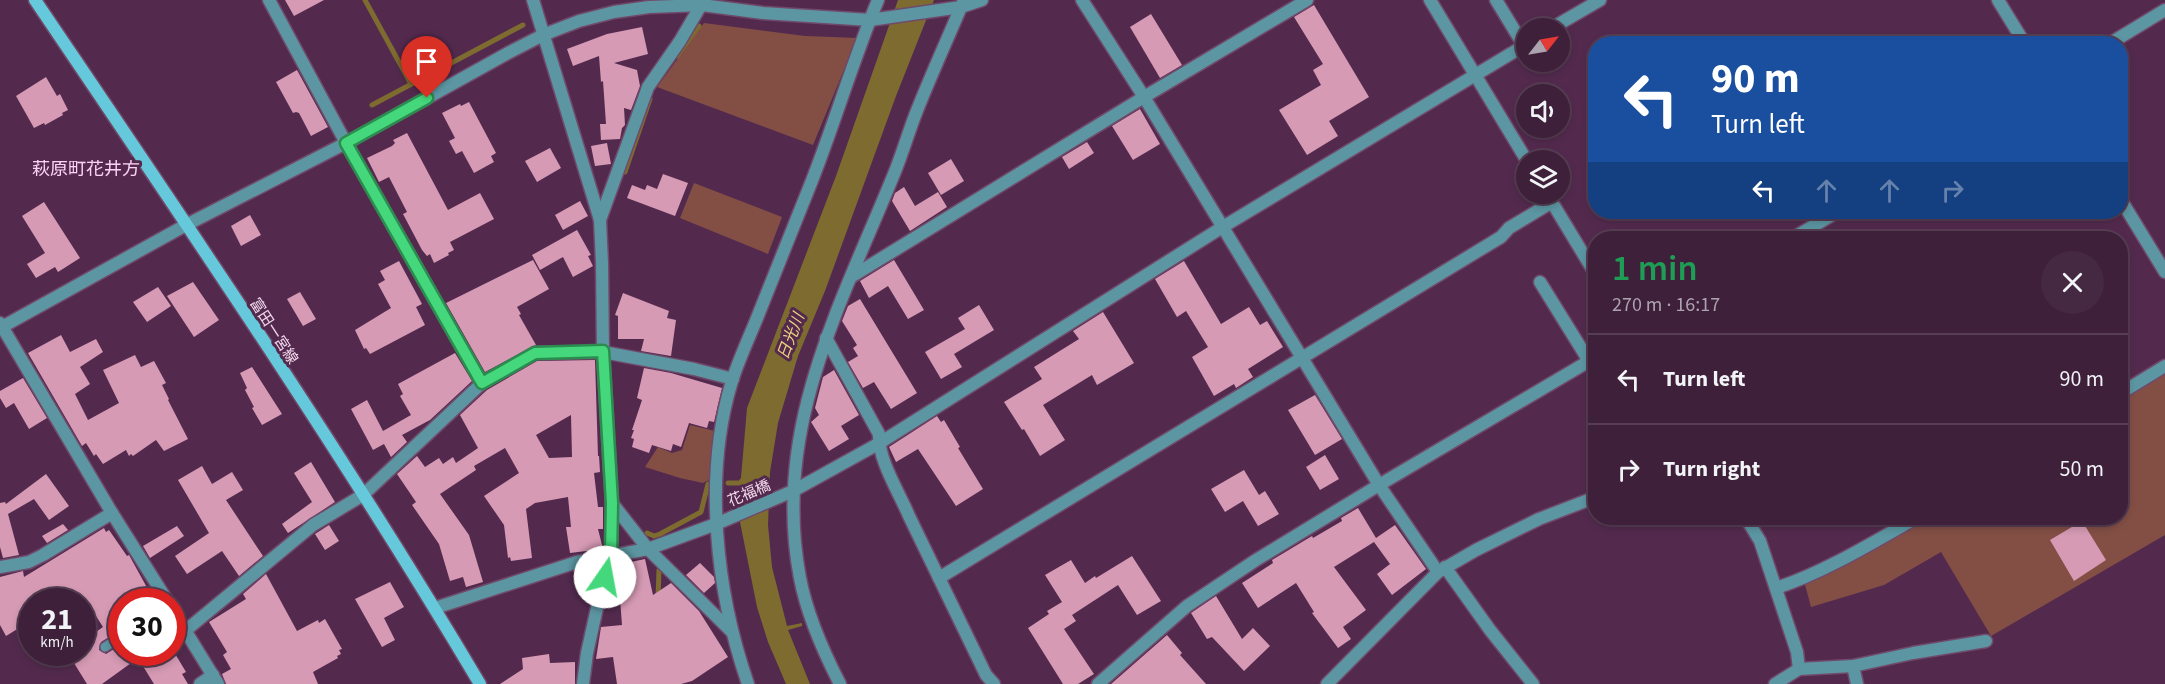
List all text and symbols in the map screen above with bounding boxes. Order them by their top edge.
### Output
north arrow [1516,18,1570,72]
map controls [1516,18,1570,204]
pin [401,36,452,98]
icon: arrive [410,45,443,78]
text: 90 m [1711,49,1800,109]
icon: left [1612,60,1690,138]
button: sound [1516,84,1570,138]
text: Turn left [1711,105,1805,144]
button: layers [1516,150,1570,204]
district label: 萩原町花井方 [32,157,140,182]
icon: left [1747,174,1780,207]
icon: ahead [1810,174,1843,207]
icon: ahead [1873,174,1906,207]
icon: right [1936,174,1969,207]
text: 1 min [1612,243,1698,294]
button: close [2041,251,2104,314]
text: 270 m · 16:17 [1612,291,1720,319]
street label: 富田一宮線 [244,294,303,368]
water label: 日光川 [772,308,811,363]
icon: left [1612,363,1645,396]
text: Turn left [1663,363,1745,395]
text: 90 m [2059,363,2104,395]
icon: right [1612,453,1645,486]
text: Turn right [1663,453,1760,485]
text: 50 m [2059,453,2104,485]
street label: 花福橋 [724,475,774,512]
position arrow [573,545,637,609]
speed limit sign: 30 [108,588,186,666]
text: 21 [41,598,73,641]
text: km/h [40,632,74,653]

